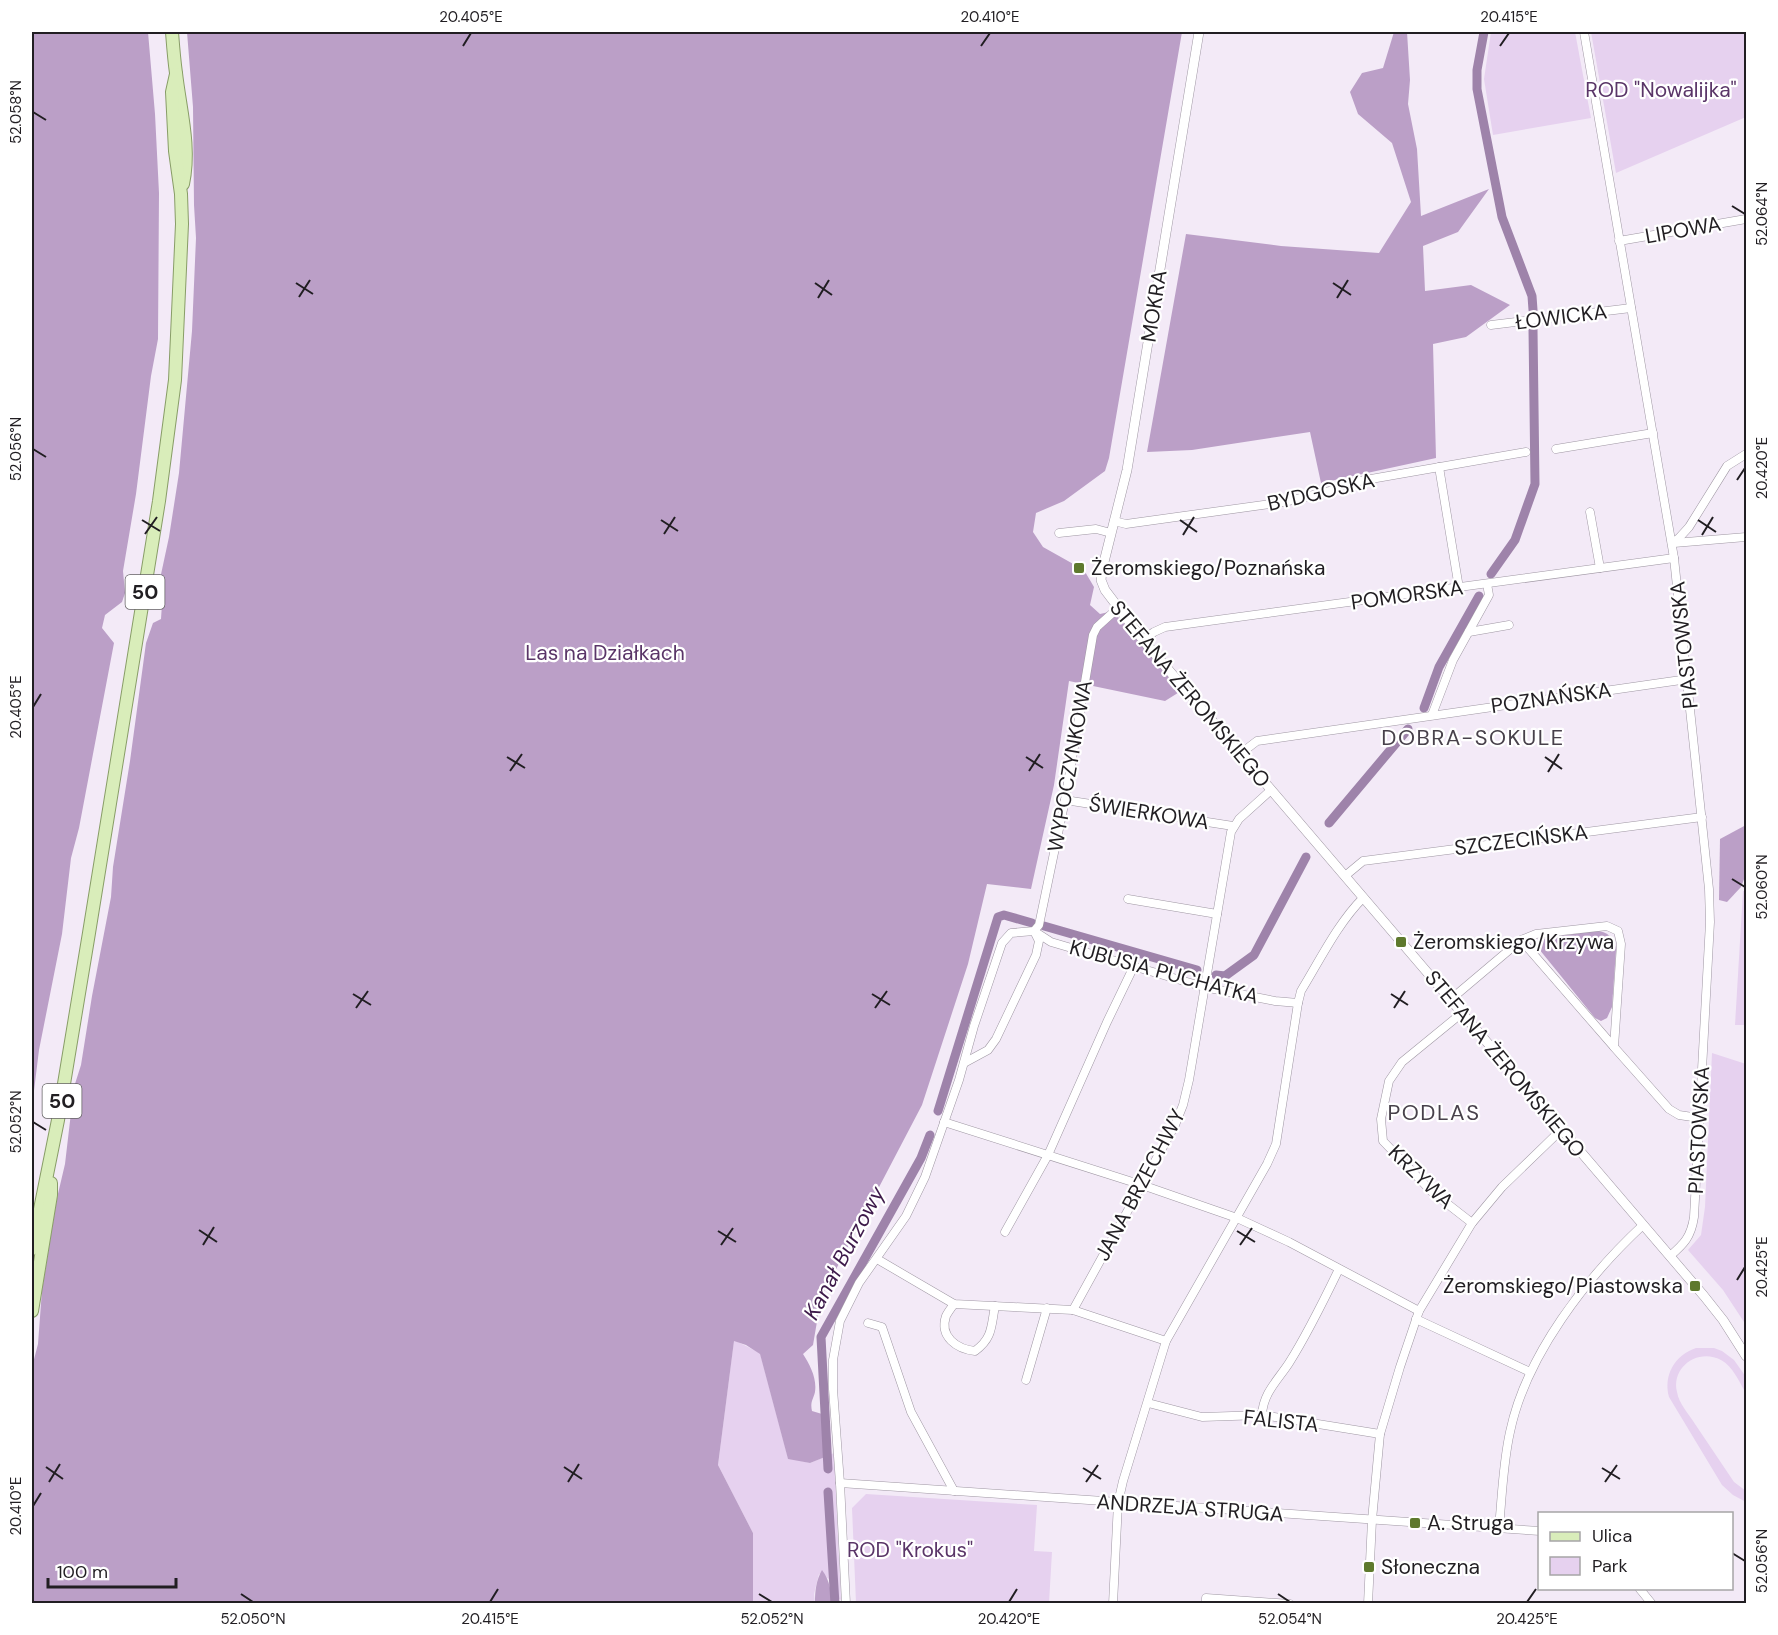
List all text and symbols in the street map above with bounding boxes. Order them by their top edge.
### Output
text: 20.405°E [439,7,503,27]
text: 20.410°E [961,7,1019,27]
text: 20.415°E [1480,7,1538,27]
park label: ROD "Nowalijka" [1585,76,1737,104]
text: 52.058°N [6,80,26,144]
text: 52.064°N [1752,182,1772,246]
street label: LIPOWA [1643,210,1723,250]
street label: MOKRA [1134,268,1174,344]
street label: ŁOWICKA [1513,297,1609,337]
text: 52.056°N [6,417,26,481]
text: 20.420°E [1752,437,1772,499]
street label: BYDGOSKA [1265,466,1377,518]
place label: Żeromskiego/Poznańska [1091,554,1325,582]
marker: Żeromskiego/Poznańska [1072,561,1086,575]
street label: POMORSKA [1349,573,1465,617]
road number: 50 [126,575,164,609]
street label: PIASTOWSKA [1663,580,1705,710]
street label: STEFANA ŻEROMSKIEGO [1103,595,1277,793]
park label: Las na Działkach [525,639,685,667]
text: 20.405°E [6,675,26,739]
street label: POZNAŃSKA [1489,676,1613,720]
street label: WYPOCZYNKOWA [1041,678,1099,854]
district label: DOBRA-SOKULE [1381,723,1565,752]
street label: ŚWIERKOWA [1087,790,1211,836]
street label: SZCZECIŃSKA [1453,818,1589,862]
text: 52.060°N [1752,854,1772,920]
place label: Żeromskiego/Krzywa [1413,928,1614,956]
street label: KUBUSIA PUCHATKA [1066,933,1262,1011]
marker: Żeromskiego/Krzywa [1394,935,1408,949]
street label: STEFANA ŻEROMSKIEGO [1418,965,1592,1163]
street label: PIASTOWSKA [1682,1065,1716,1195]
road number: 50 [42,1084,82,1118]
text: 52.052°N [6,1090,26,1154]
district label: PODLAS [1388,1098,1480,1127]
street label: JANA BRZECHWY [1088,1104,1192,1266]
street label: KRZYWA [1382,1139,1460,1215]
water label: Kanał Burzowy [797,1181,892,1325]
text: 20.425°E [1752,1236,1772,1298]
place label: Żeromskiego/Piastowska [1443,1272,1683,1300]
marker: Żeromskiego/Piastowska [1688,1279,1702,1293]
street label: FALISTA [1242,1403,1320,1439]
text: 20.410°E [6,1477,26,1535]
street label: ANDRZEJA STRUGA [1095,1487,1285,1529]
place label: A. Struga [1427,1509,1514,1537]
legend [1538,1512,1733,1590]
marker: A. Struga [1408,1516,1422,1530]
text: Ulica [1592,1524,1632,1548]
text: 52.056°N [1752,1529,1772,1593]
park label: ROD "Krokus" [847,1536,973,1564]
scale bar [48,1551,176,1589]
place label: Słoneczna [1381,1553,1480,1581]
text: Park [1592,1554,1628,1578]
text: 100 m [57,1560,108,1584]
marker: Słoneczna [1362,1560,1376,1574]
text: 52.050°N [220,1609,286,1629]
text: 20.415°E [461,1609,519,1629]
text: 52.052°N [740,1609,804,1629]
text: 20.420°E [978,1609,1040,1629]
text: 52.054°N [1258,1609,1322,1629]
text: 20.425°E [1496,1609,1558,1629]

